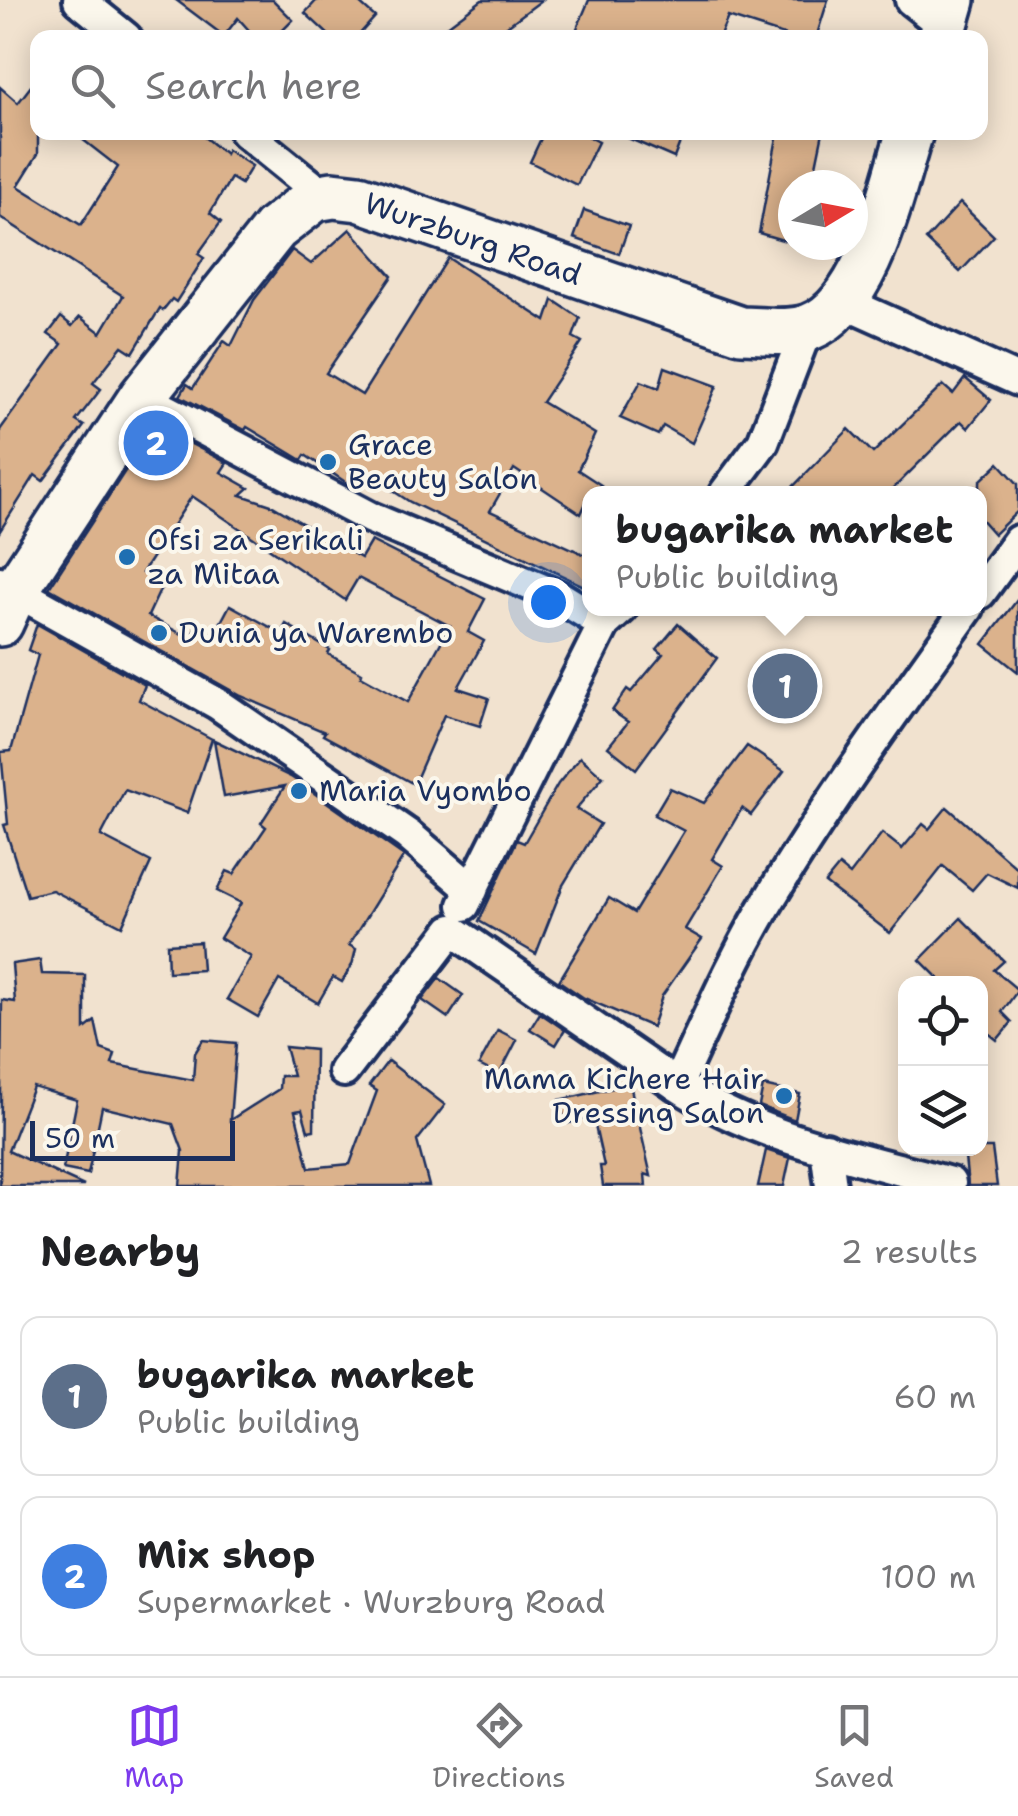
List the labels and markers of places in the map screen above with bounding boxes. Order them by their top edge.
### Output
pin: 2 [124,406,188,480]
place label: Grace Beauty Salon [348,424,538,499]
marker: Grace Beauty Salon [317,451,339,473]
place label: Ofsi za Serikali za Mitaa [147,519,364,594]
marker: Ofsi za Serikali za Mitaa [116,546,138,568]
place label: Dunia ya Warembo [179,612,453,653]
marker: Dunia ya Warembo [148,622,170,644]
pin: 1 [752,648,818,724]
place label: Maria Vyombo [319,770,532,811]
marker: Maria Vyombo [288,780,310,802]
place label: Mama Kichere Hair Dressing Salon [484,1058,764,1133]
marker: Mama Kichere Hair Dressing Salon [773,1085,795,1107]

